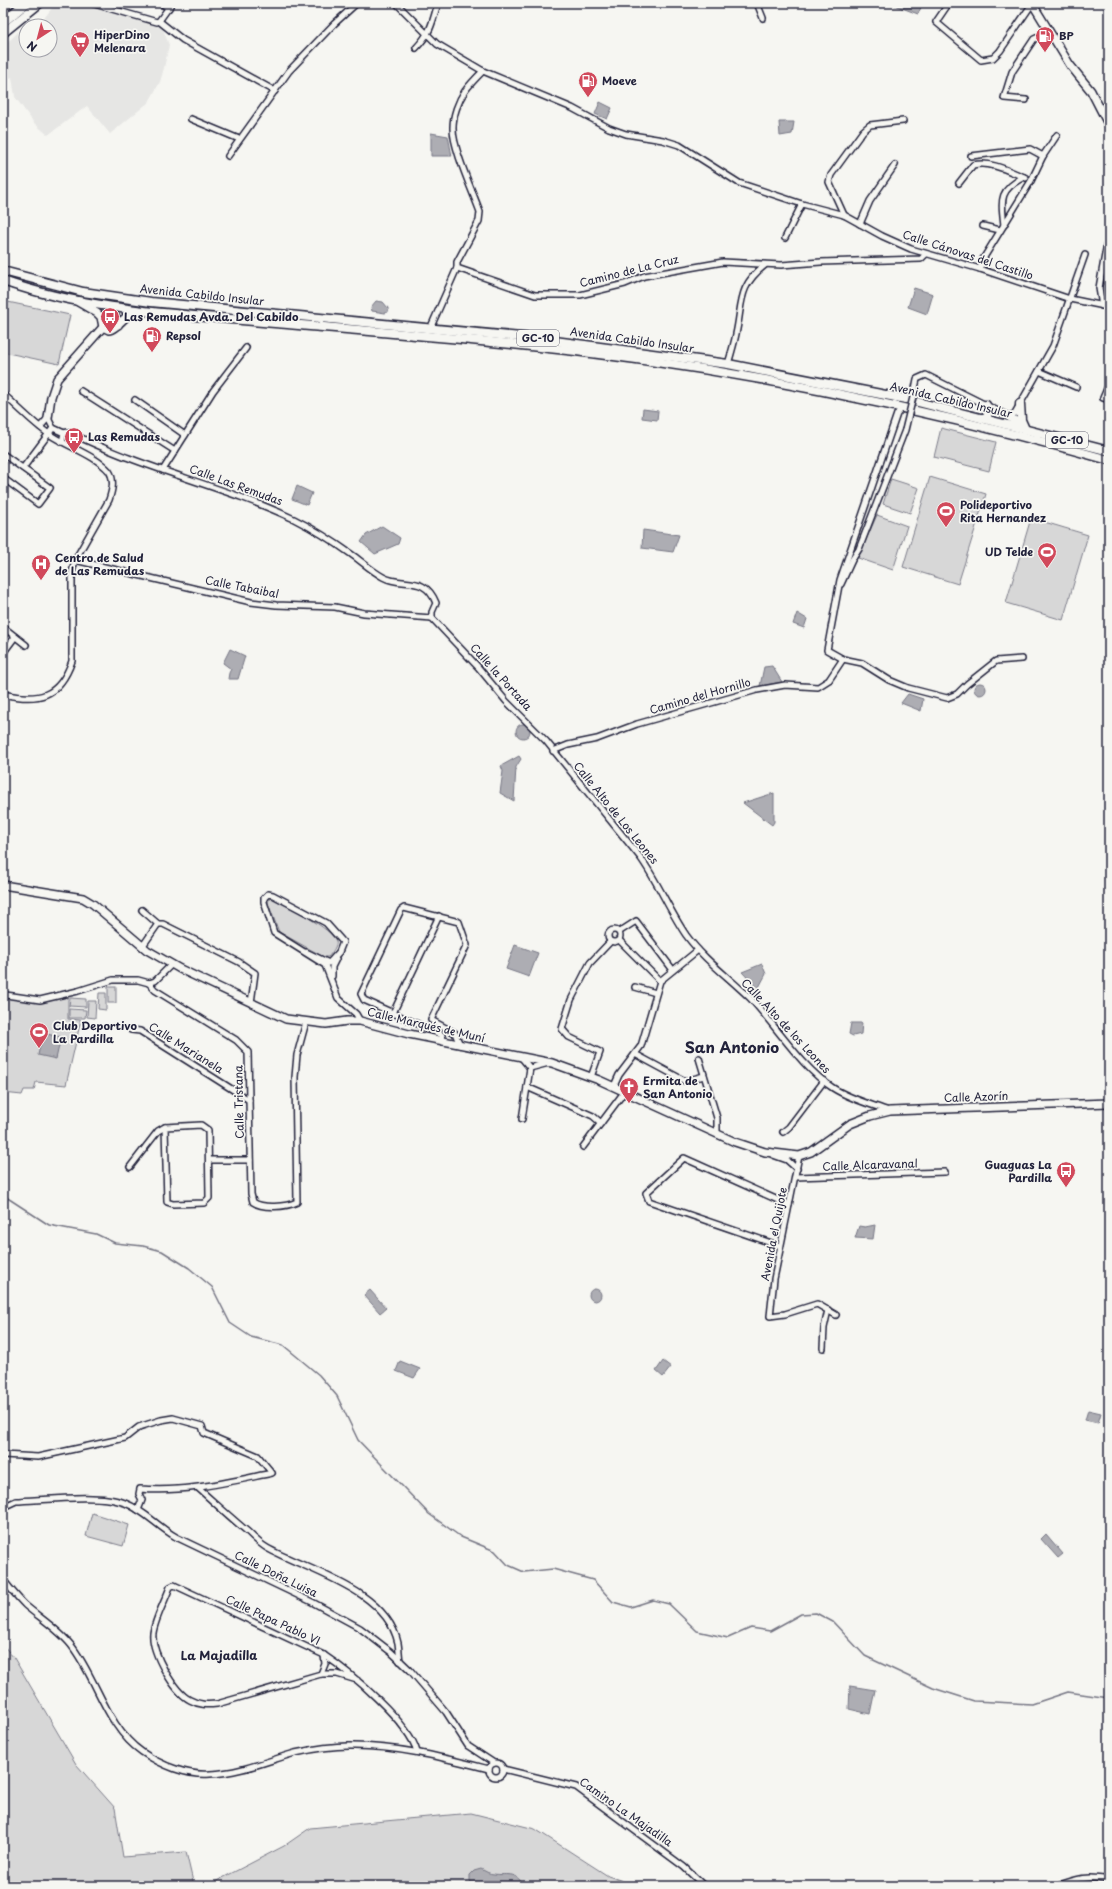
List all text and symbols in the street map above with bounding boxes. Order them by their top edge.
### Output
north arrow [18,18,58,58]
fuel station icon: BP [1034,25,1056,53]
place label: HiperDino Melenara [94,26,150,56]
place label: BP [1059,27,1074,44]
supermarket icon: HiperDino Melenara [69,30,91,58]
text: N [23,37,40,56]
fuel station icon: Moeve [577,70,599,98]
place label: Moeve [602,72,637,89]
street label: Calle Cánovas del Castillo [901,225,1036,284]
street label: Camino de La Cruz [578,250,680,291]
street label: Avenida Cabildo Insular [139,280,265,309]
bus stop icon: Las Remudas Avda. Del Cabildo [99,306,121,334]
place label: Las Remudas Avda. Del Cabildo [124,308,299,325]
street label: Avenida Cabildo Insular [569,322,695,357]
fuel station icon: Repsol [141,325,163,353]
place label: Repsol [166,327,201,344]
road number: GC-10 [517,330,559,346]
street label: Avenida Cabildo Insular [888,377,1014,422]
bus stop icon: Las Remudas [63,426,85,454]
place label: Las Remudas [88,428,160,445]
road number: GC-10 [1046,432,1088,448]
street label: Calle Las Remudas [187,460,285,509]
place label: Polideportivo Rita Hernandez [960,496,1046,526]
sports icon: Polideportivo Rita Hernandez [935,500,957,528]
sports icon: UD Telde [1036,541,1058,569]
place label: UD Telde [985,543,1033,560]
place label: Centro de Salud de Las Remudas [55,549,144,579]
hospital icon: Centro de Salud de Las Remudas [30,553,52,581]
street label: Calle Tabaibal [204,571,281,602]
street label: Calle la Portada [467,639,536,714]
street label: Camino del Hornillo [647,673,752,718]
street label: Calle Alto de Los Leones [570,758,663,867]
street label: Calle Alto de los Leones [738,974,835,1077]
street label: Calle Marqués de Muní [366,1003,487,1046]
place label: Club Deportivo La Pardilla [53,1017,137,1047]
street label: Calle Marianela [146,1018,227,1077]
sports icon: Club Deportivo La Pardilla [28,1021,50,1049]
district label: San Antonio [685,1035,779,1058]
street label: Calle Tristana [229,1065,248,1139]
place label: Ermita de San Antonio [643,1072,713,1102]
church icon: Ermita de San Antonio [618,1076,640,1104]
street label: Calle Azorín [943,1087,1009,1106]
street label: Calle Alcaravanal [822,1154,918,1175]
place label: Guaguas La Pardilla [985,1156,1052,1186]
bus stop icon: Guaguas La Pardilla [1055,1160,1077,1188]
street label: Avenida el Quijote [756,1185,791,1282]
street label: Calle Doña Luisa [232,1546,321,1601]
street label: Calle Papa Pablo VI [223,1590,323,1649]
district label: La Majadilla [181,1646,257,1664]
street label: Camino La Majadilla [576,1773,677,1850]

